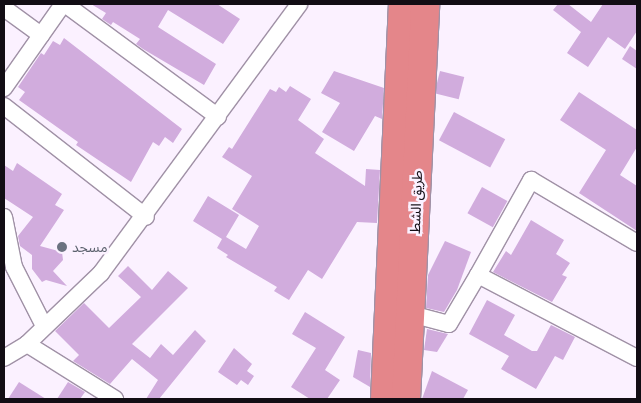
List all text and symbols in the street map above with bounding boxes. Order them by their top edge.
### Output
street label: طريق الشط [406,170,426,234]
place label: مسجد [72,239,108,255]
marker: مسجد [56,241,68,253]

